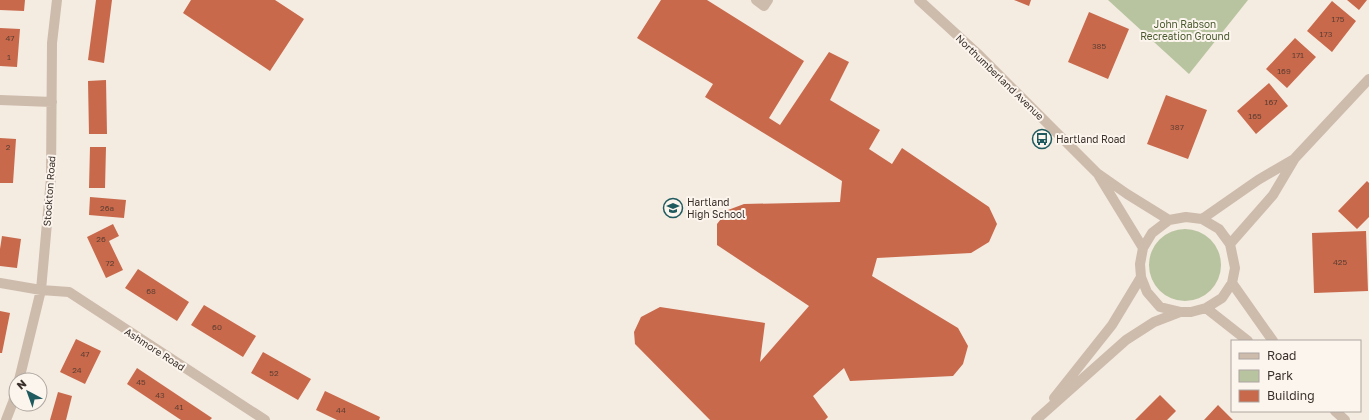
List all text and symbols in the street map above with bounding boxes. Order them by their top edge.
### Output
house number: 175 [1332,14,1345,24]
park label: John Rabson Recreation Ground [1140,18,1230,42]
house number: 173 [1320,29,1333,39]
street label: Northumberland Avenue [954,32,1047,122]
house number: 47 [5,33,15,43]
house number: 385 [1092,41,1106,51]
house number: 171 [1292,50,1304,60]
house number: 1 [7,52,11,62]
house number: 169 [1277,66,1291,76]
house number: 167 [1265,97,1277,107]
house number: 165 [1248,111,1262,121]
house number: 387 [1170,122,1184,132]
bus stop icon: Hartland Road [1031,128,1053,150]
place label: Hartland Road [1056,133,1126,145]
house number: 2 [6,142,11,152]
street label: Stockton Road [41,155,57,227]
place label: Hartland High School [687,196,745,220]
school or university icon: Hartland High School [662,197,684,219]
house number: 26a [100,203,114,213]
house number: 26 [96,234,106,244]
house number: 425 [1333,257,1347,267]
house number: 72 [106,258,115,268]
house number: 68 [146,286,156,296]
house number: 60 [212,322,222,332]
street label: Ashmore Road [123,325,187,373]
legend [1231,340,1361,412]
text: Road [1267,348,1296,363]
house number: 47 [80,349,90,359]
house number: 24 [72,365,82,375]
house number: 52 [269,368,279,378]
text: Park [1267,368,1293,383]
north arrow [8,372,48,412]
text: N [14,376,29,392]
house number: 45 [136,377,146,387]
text: Building [1267,388,1315,403]
house number: 43 [155,390,165,400]
house number: 41 [175,402,183,412]
house number: 44 [336,405,346,415]

